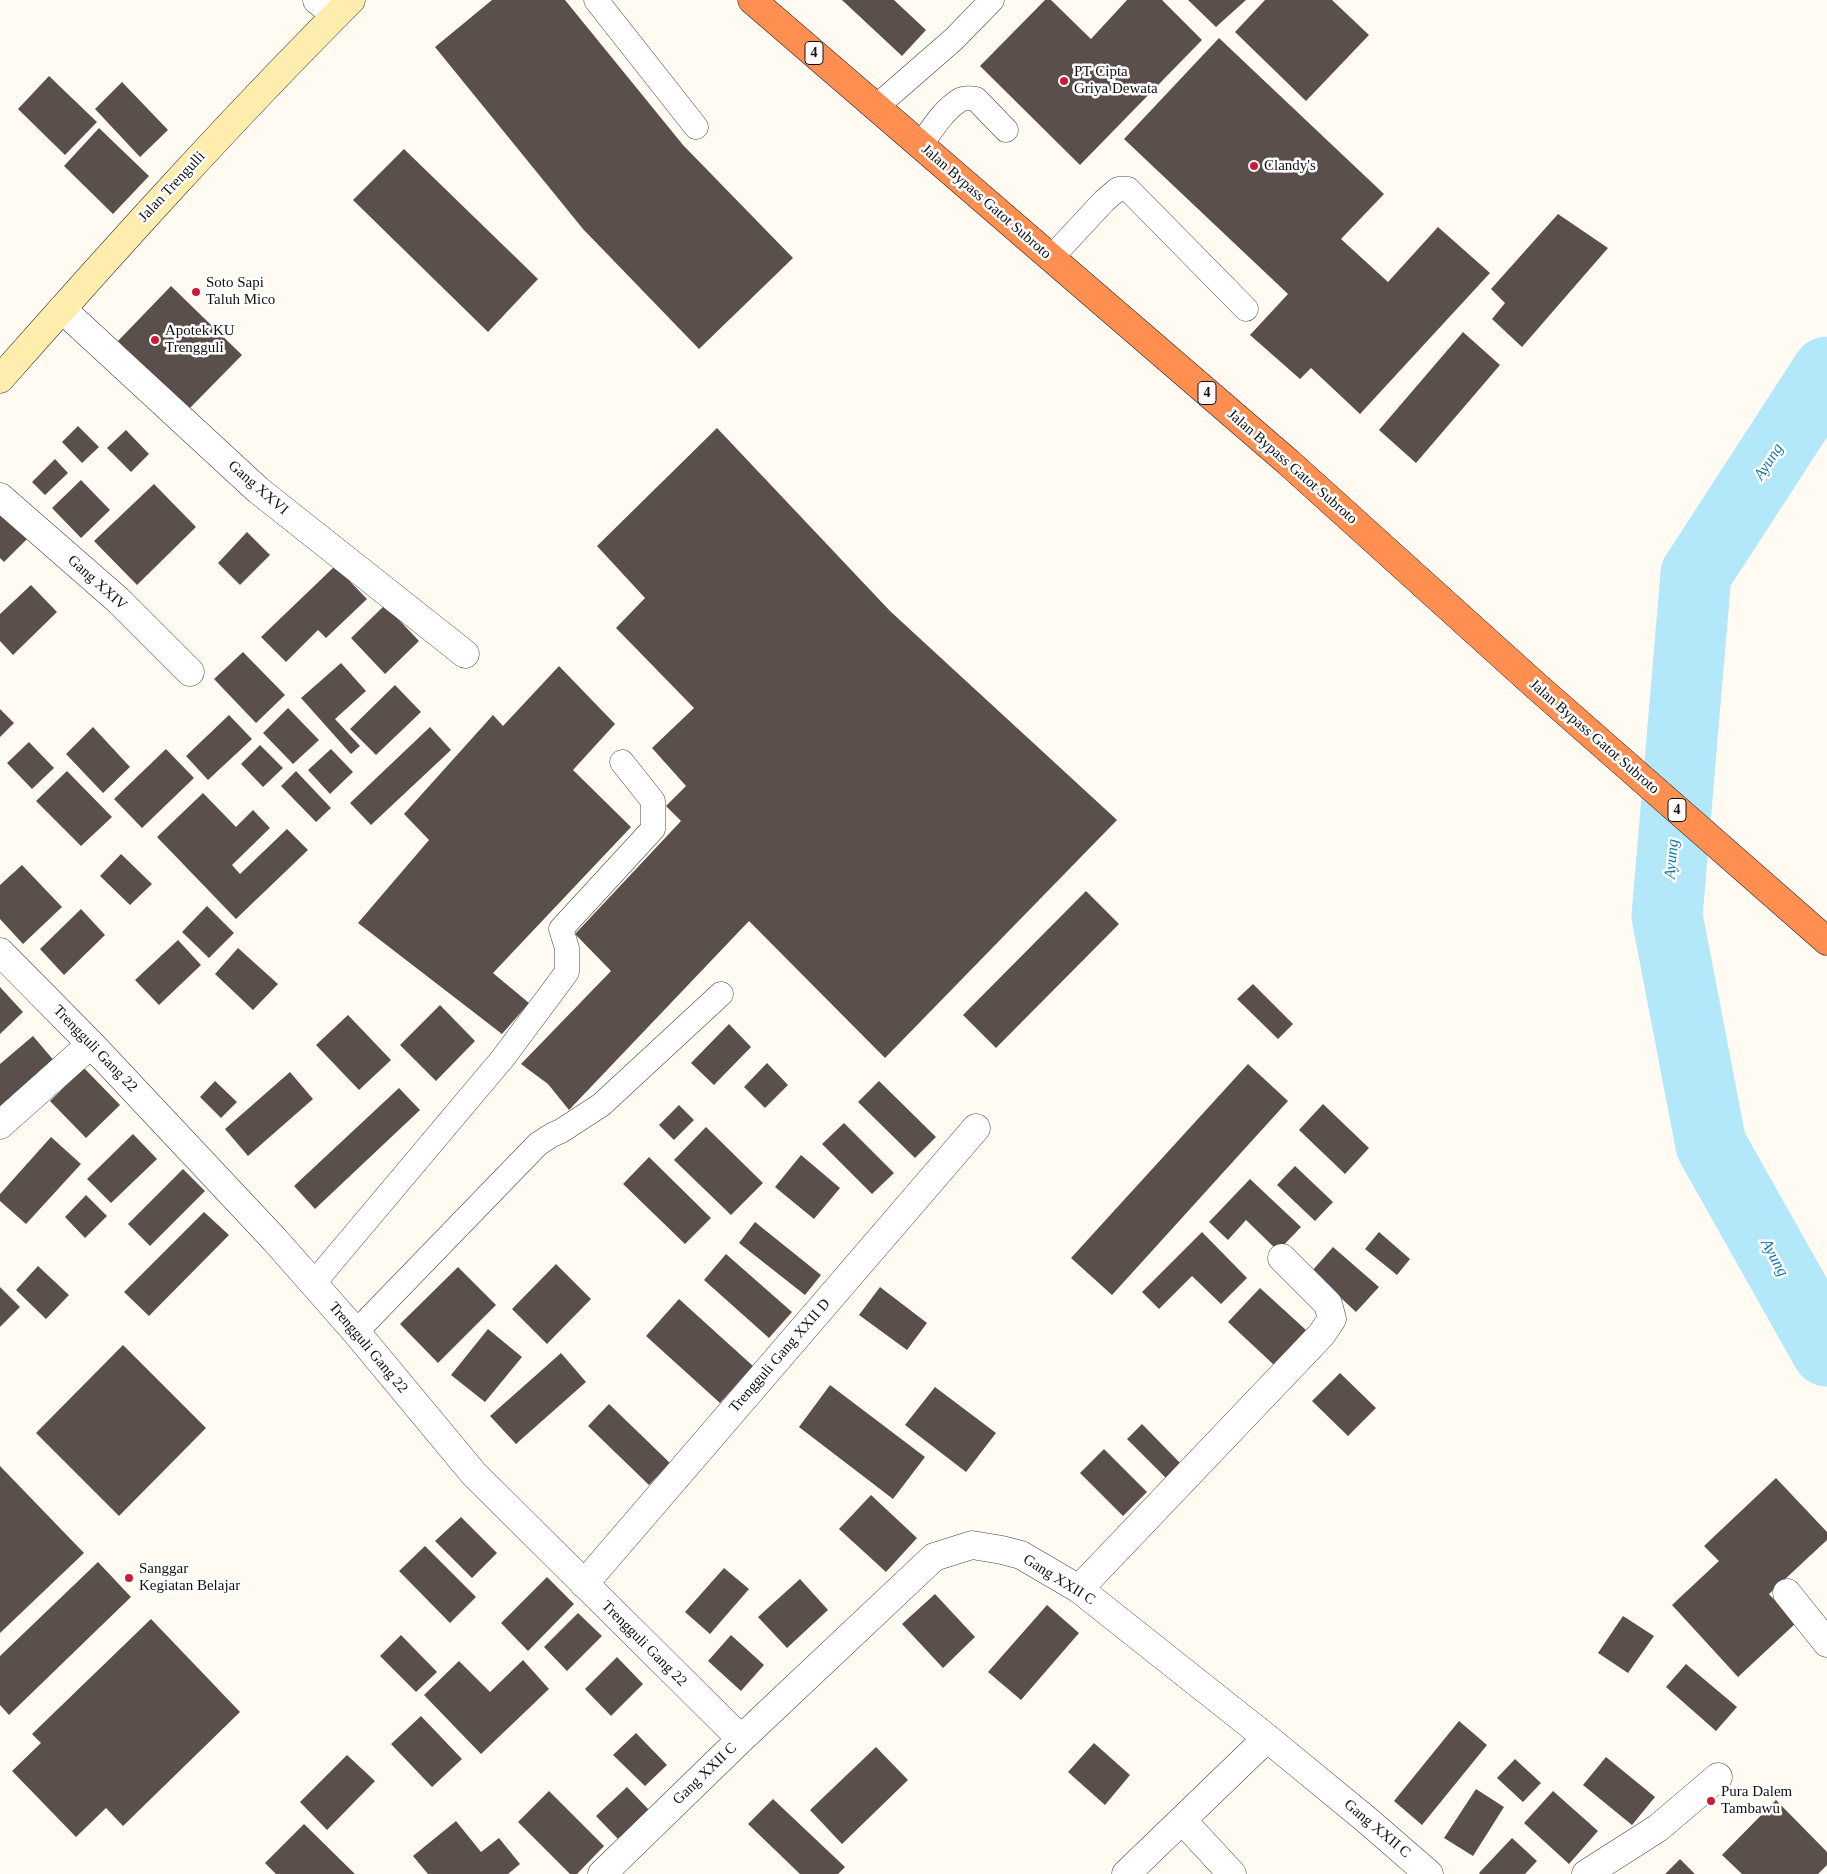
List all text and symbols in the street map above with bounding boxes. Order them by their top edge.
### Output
road number: 4 [805,42,823,64]
place label: PT Cipta Griya Dewata [1074,63,1158,98]
marker: PT Cipta Griya Dewata [1058,75,1070,87]
street label: Jalan Bypass Gatot Subroto [917,141,1055,263]
street label: Jalan Trengulli [135,148,209,226]
place label: Clandy's [1264,157,1316,175]
marker: Clandy's [1248,160,1260,172]
place label: Soto Sapi Taluh Mico [206,274,275,309]
marker: Soto Sapi Taluh Mico [190,286,202,298]
place label: Apotek KU Trengguli [165,322,235,357]
marker: Apotek KU Trengguli [149,334,161,346]
road number: 4 [1198,382,1216,404]
street label: Jalan Bypass Gatot Subroto [1223,406,1361,528]
water label: Ayung [1750,440,1788,484]
street label: Gang XXVI [224,457,292,519]
street label: Gang XXIV [64,552,130,614]
street label: Jalan Bypass Gatot Subroto [1525,676,1663,798]
road number: 4 [1668,798,1686,822]
water label: Ayung [1661,838,1683,880]
street label: Trengguli Gang 22 [49,1002,141,1096]
water label: Ayung [1756,1236,1792,1280]
street label: Trengguli Gang XXII D [726,1295,834,1417]
street label: Trengguli Gang 22 [325,1299,411,1397]
street label: Gang XXII C [1020,1551,1098,1609]
place label: Sanggar Kegiatan Belajar [139,1560,240,1595]
marker: Sanggar Kegiatan Belajar [123,1572,135,1584]
street label: Trengguli Gang 22 [597,1597,691,1691]
street label: Gang XXII C [669,1739,741,1809]
place label: Pura Dalem Tambawu [1721,1783,1792,1818]
marker: Pura Dalem Tambawu [1705,1795,1717,1807]
street label: Gang XXII C [1340,1796,1414,1862]

